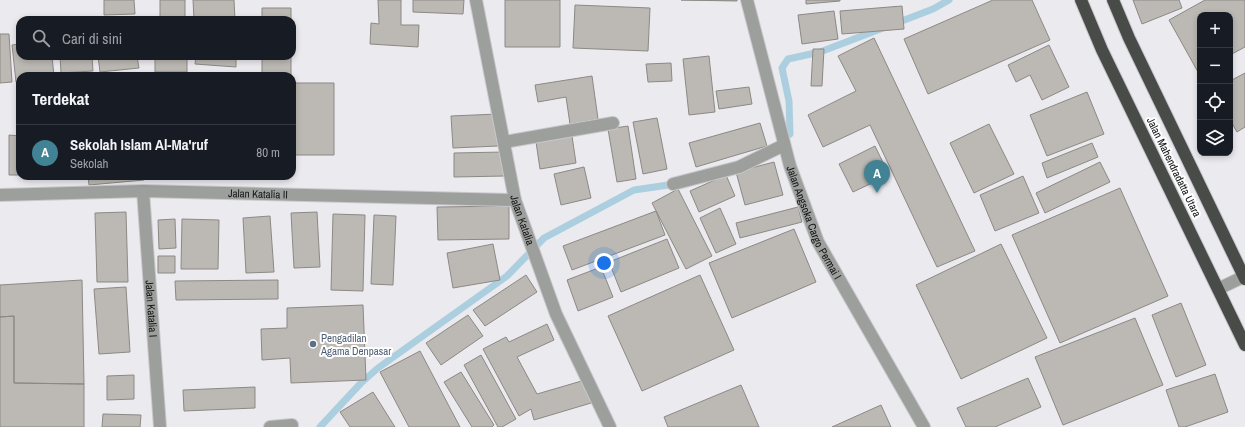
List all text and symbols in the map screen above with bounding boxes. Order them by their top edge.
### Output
map controls [1197,12,1233,156]
button: + [1197,12,1233,48]
search box [16,16,296,60]
icon: search [30,27,52,49]
text: Cari di sini [62,28,122,49]
button: − [1197,48,1233,84]
button: locate [1197,84,1233,120]
text: Terdekat [32,87,89,110]
street label: Jalan Mahendradatta Utara [1144,115,1204,219]
button: layers [1197,120,1233,156]
text: Sekolah Islam Al-Ma'ruf [70,134,208,155]
text: A [41,144,49,161]
text: 80 m [256,144,280,161]
text: Sekolah [70,155,109,172]
pin: A [864,160,890,193]
street label: Jalan Angsoka Cargo Permai I [783,164,845,282]
street label: Jalan Katalia II [228,186,288,202]
street label: Jalan Katalia [507,194,538,247]
your location [594,253,614,273]
street label: Jalan Katalia I [142,280,161,338]
place label: Pengadilan Agama Denpasar [320,331,391,358]
marker: Pengadilan Agama Denpasar [308,339,318,349]

